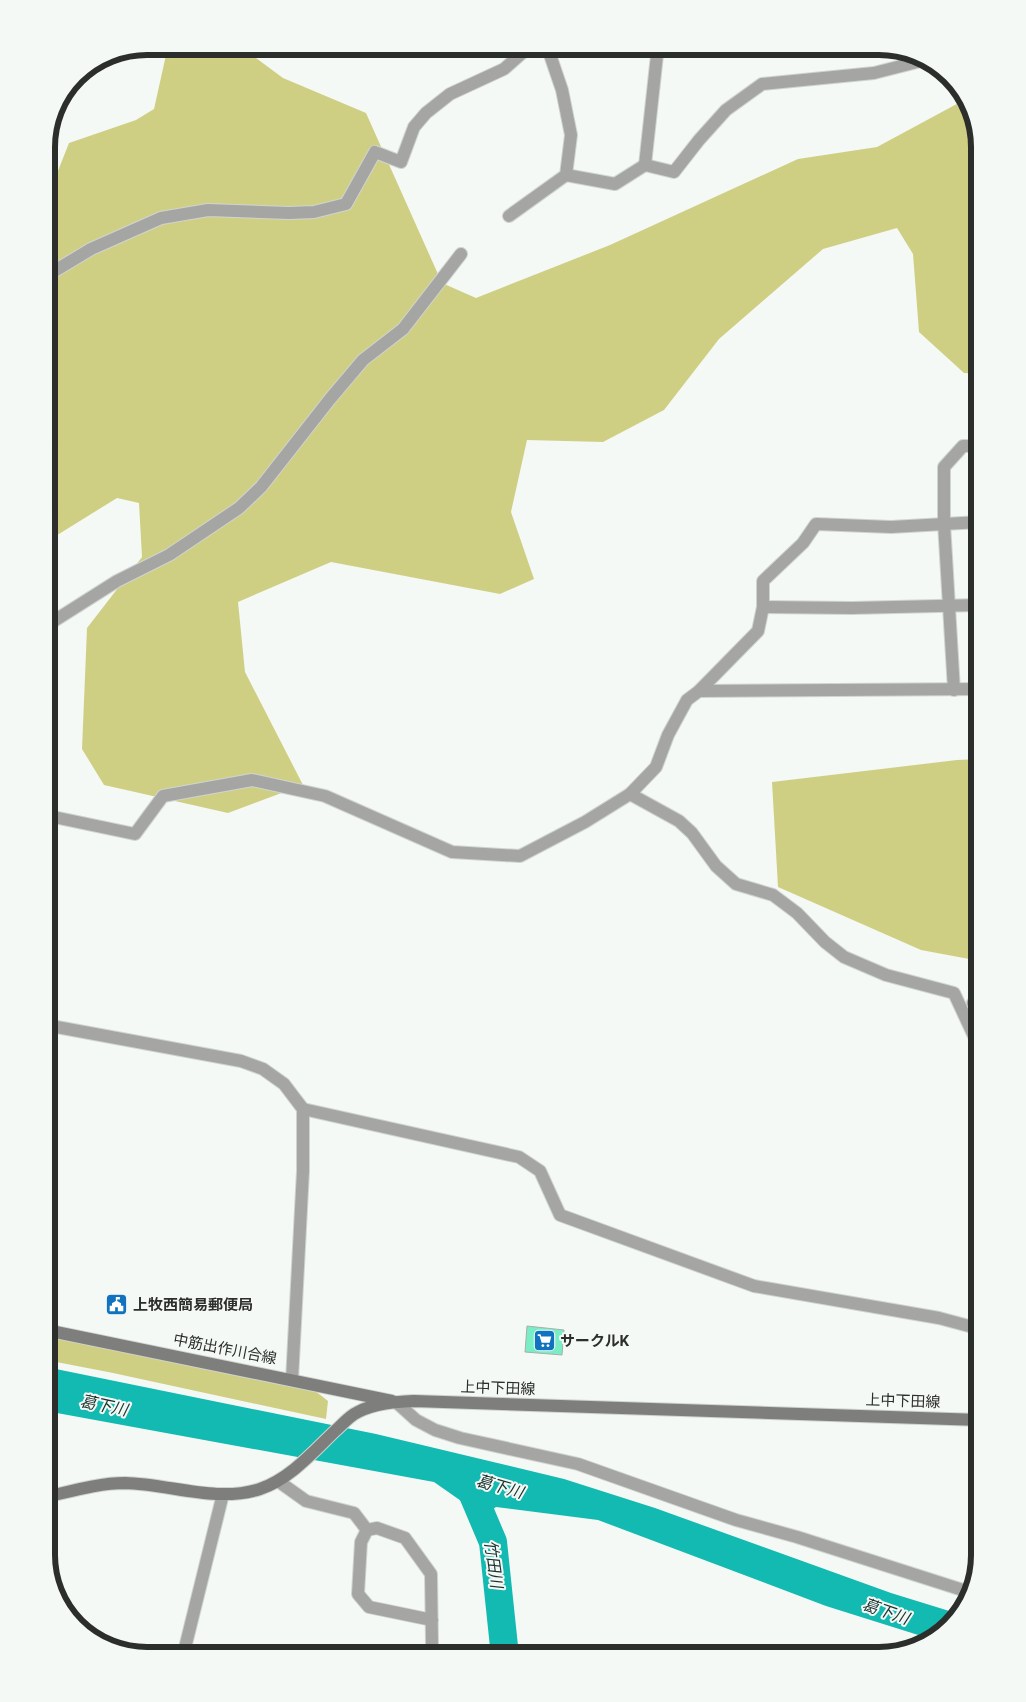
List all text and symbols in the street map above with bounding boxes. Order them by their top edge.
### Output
public building icon: 上牧西簡易郵便局 [105,1293,129,1317]
place label: 上牧西簡易郵便局 [133,1296,253,1314]
supermarket icon: サークルK [532,1329,556,1353]
street label: 中筋出作川合線 [172,1330,278,1368]
place label: サークルK [560,1332,630,1350]
street label: 上中下田線 [460,1378,536,1398]
water label: 葛下川 [78,1391,131,1420]
street label: 上中下田線 [865,1391,941,1411]
water label: 葛下川 [474,1471,527,1503]
water label: 竹田川 [481,1539,507,1591]
water label: 葛下川 [860,1595,914,1629]

